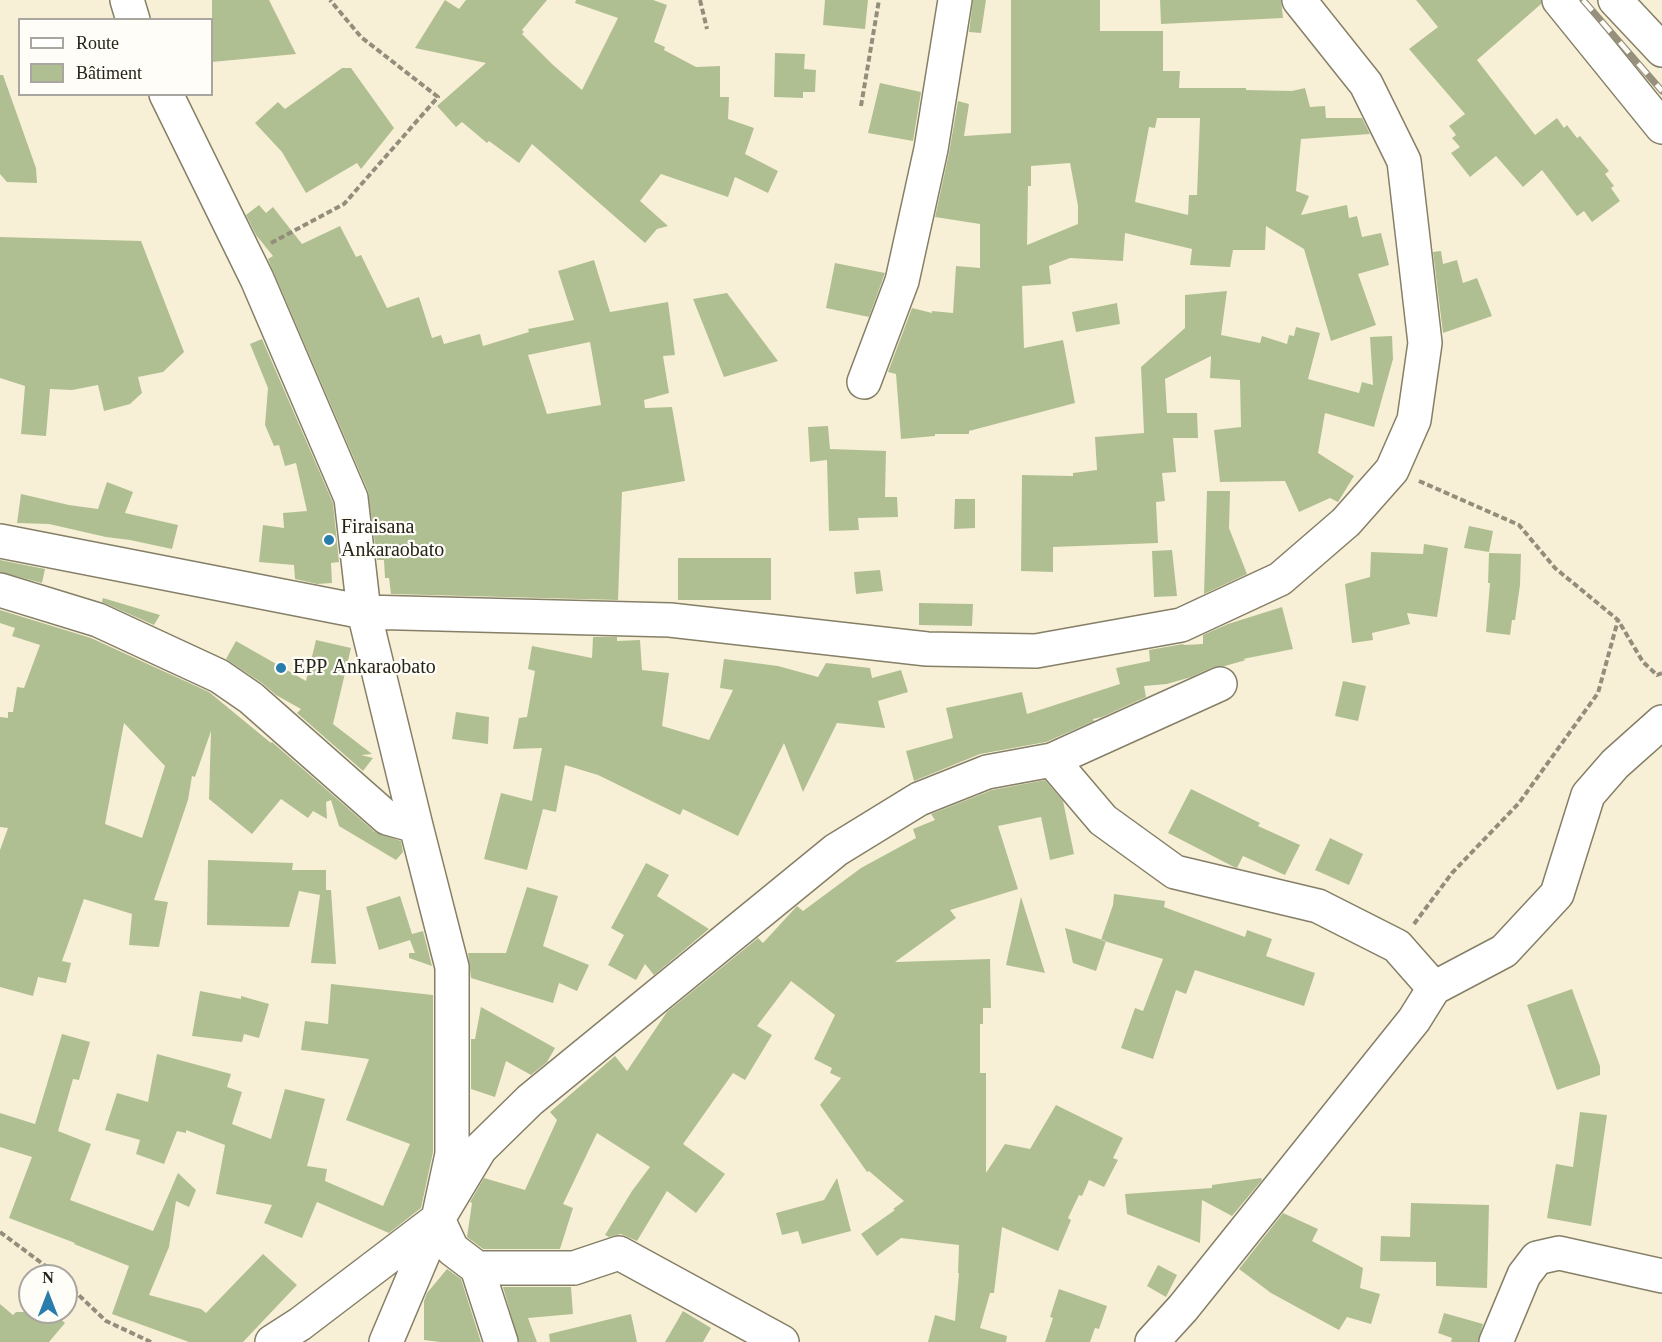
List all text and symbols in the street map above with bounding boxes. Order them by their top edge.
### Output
legend [18,18,213,96]
text: Route [76,33,119,53]
text: Bâtiment [76,63,142,83]
place label: Firaisana Ankaraobato [341,516,444,563]
marker: Firaisana Ankaraobato [322,533,336,547]
place label: EPP Ankaraobato [293,656,436,680]
marker: EPP Ankaraobato [274,661,288,675]
north arrow [18,1264,78,1324]
text: N [42,1269,54,1286]

